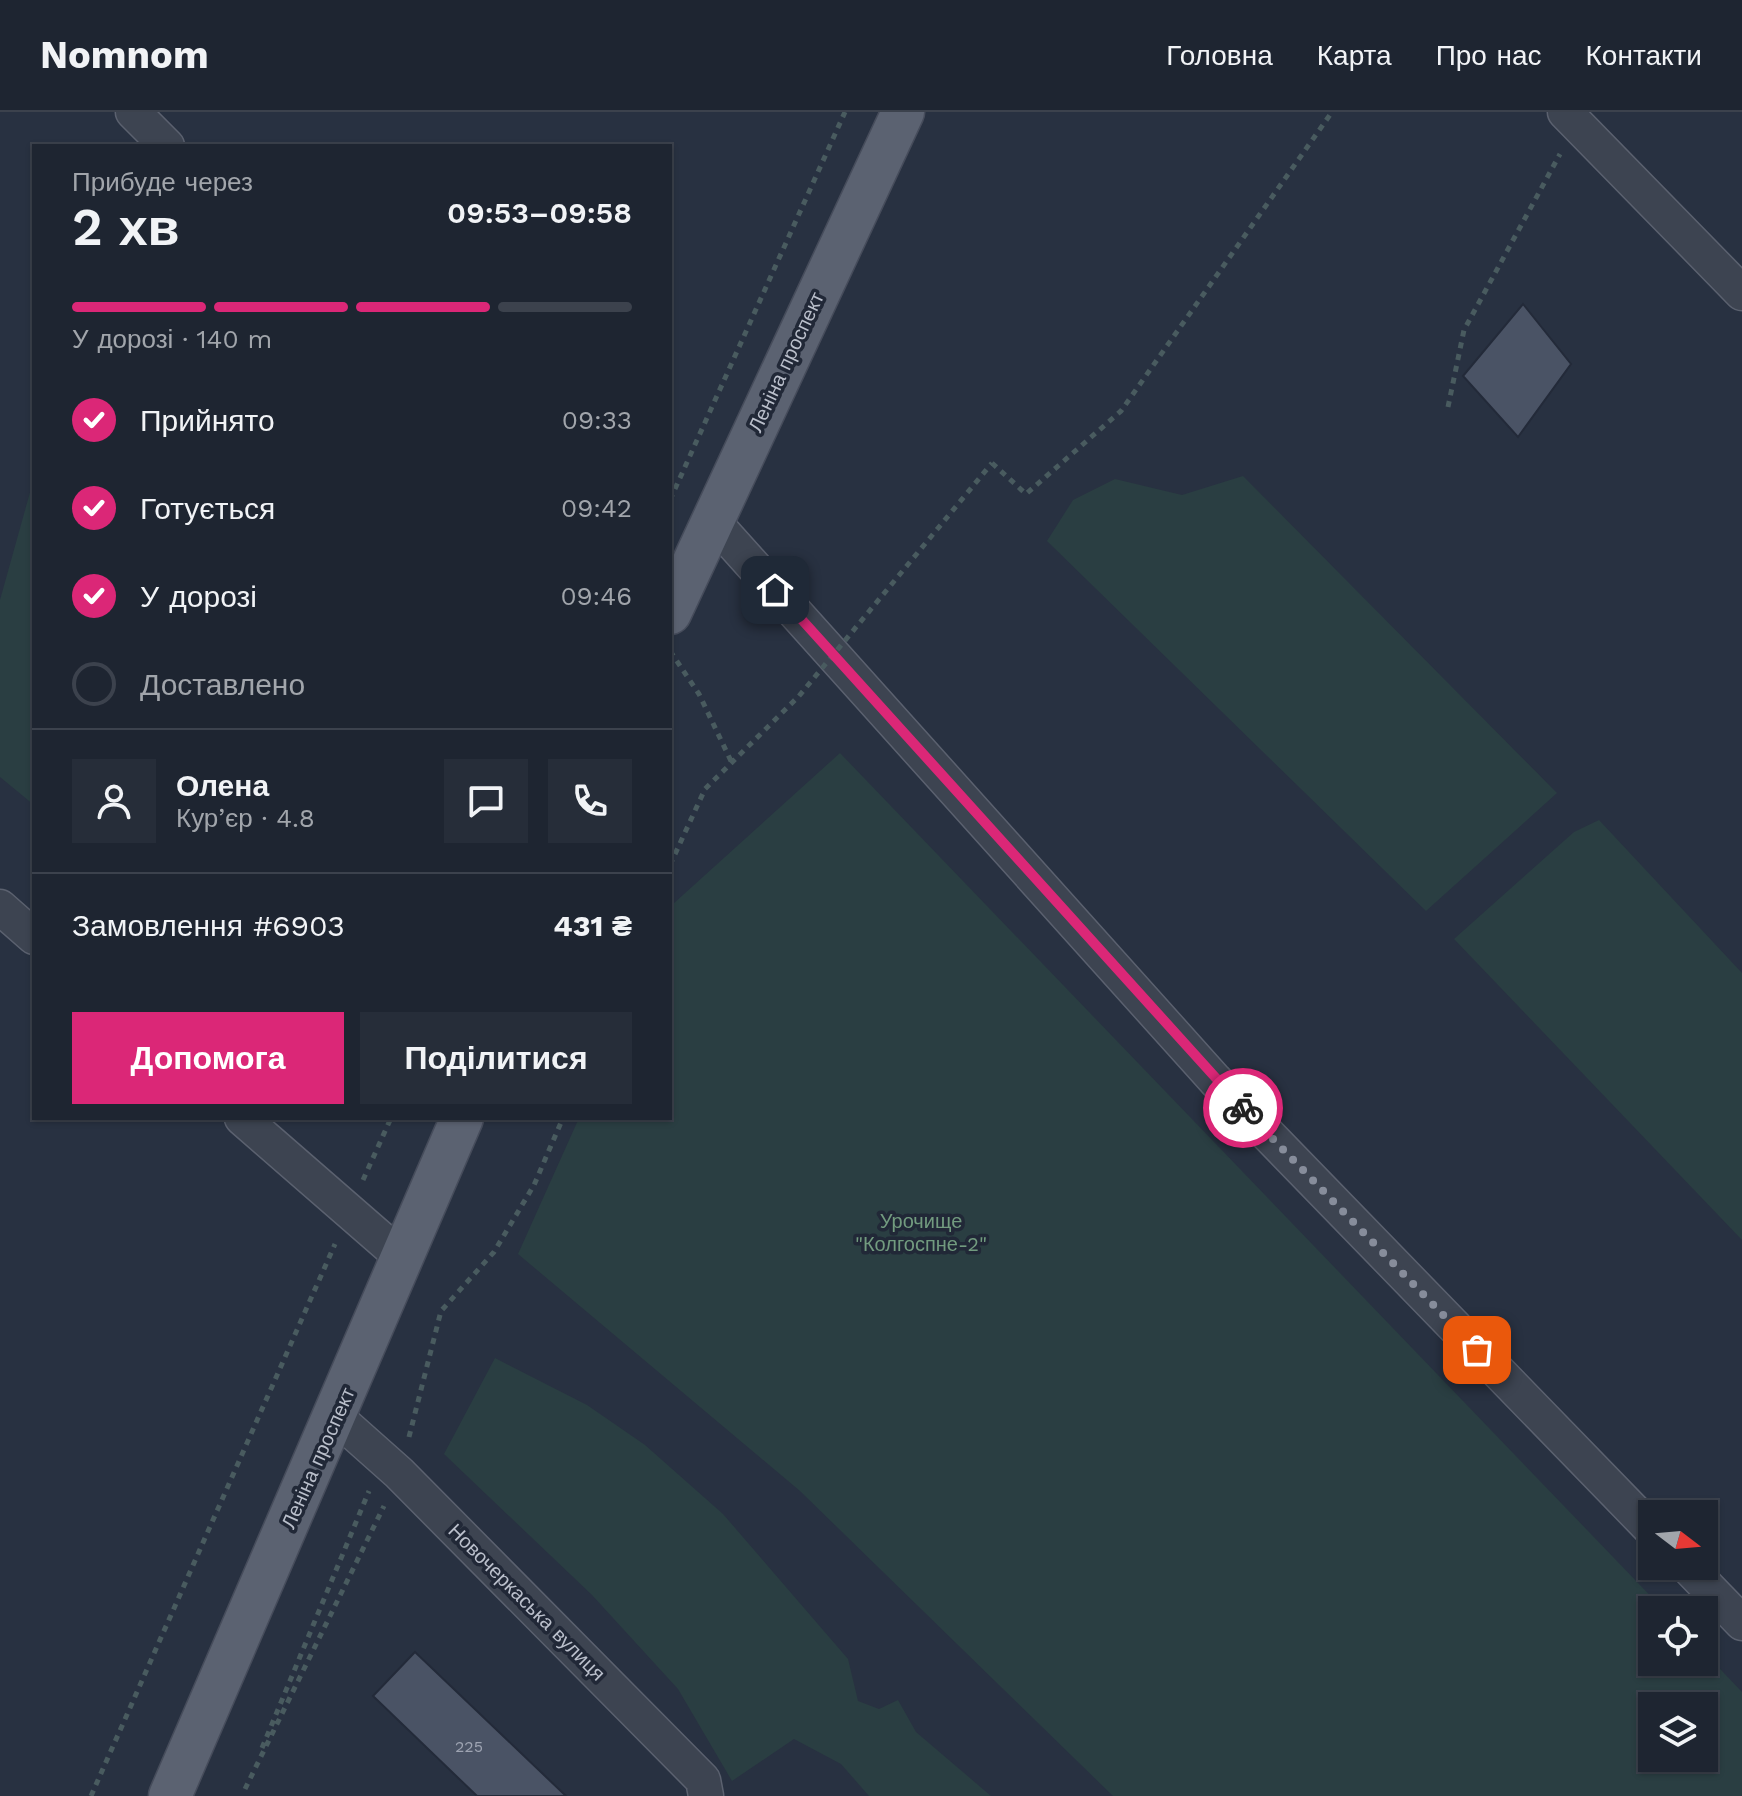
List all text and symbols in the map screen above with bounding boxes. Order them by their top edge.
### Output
text: Nomnom [40,33,209,77]
text: Головна [1166,39,1273,72]
text: Карта [1317,39,1392,72]
text: Про нас [1436,39,1542,72]
text: Контакти [1586,39,1702,72]
text: Прибуде через [72,167,253,197]
text: 09:53–09:58 [447,195,632,230]
text: 2 хв [72,197,180,258]
street label: Леніна проспект [743,288,829,436]
text: У дорозі · 140 m [72,324,272,354]
icon: check [72,398,116,442]
text: Прийнято [140,403,275,438]
text: 09:33 [562,405,632,435]
icon: check [72,486,116,530]
text: Готується [140,491,275,526]
text: 09:42 [561,493,632,523]
pin [741,556,809,624]
icon: home [753,568,797,612]
icon: check [72,574,116,618]
text: У дорозі [140,579,257,614]
text: 09:46 [560,581,632,611]
text: Доставлено [140,667,305,702]
button: person [72,759,156,843]
button: chat [444,759,528,843]
button: phone [548,759,632,843]
text: Олена [176,768,269,803]
text: Кур’єр · 4.8 [176,803,315,833]
text: Замовлення #6903 [72,908,345,943]
text: 431 ₴ [553,908,632,943]
button: Допомога [72,1012,344,1104]
button: Поділитися [360,1012,632,1104]
courier [1203,1068,1283,1148]
icon: bike [1221,1086,1265,1130]
park label: Урочище "Колгоспне-2" [855,1209,987,1256]
pin [1443,1316,1511,1384]
icon: bag [1455,1328,1499,1372]
street label: Леніна проспект [276,1384,360,1532]
north arrow [1638,1500,1718,1580]
map controls [1638,1500,1718,1772]
street label: Новочеркаська вулиця [444,1519,610,1685]
button: locate [1638,1596,1718,1676]
button: layers [1638,1692,1718,1772]
house number: 225 [455,1737,483,1756]

